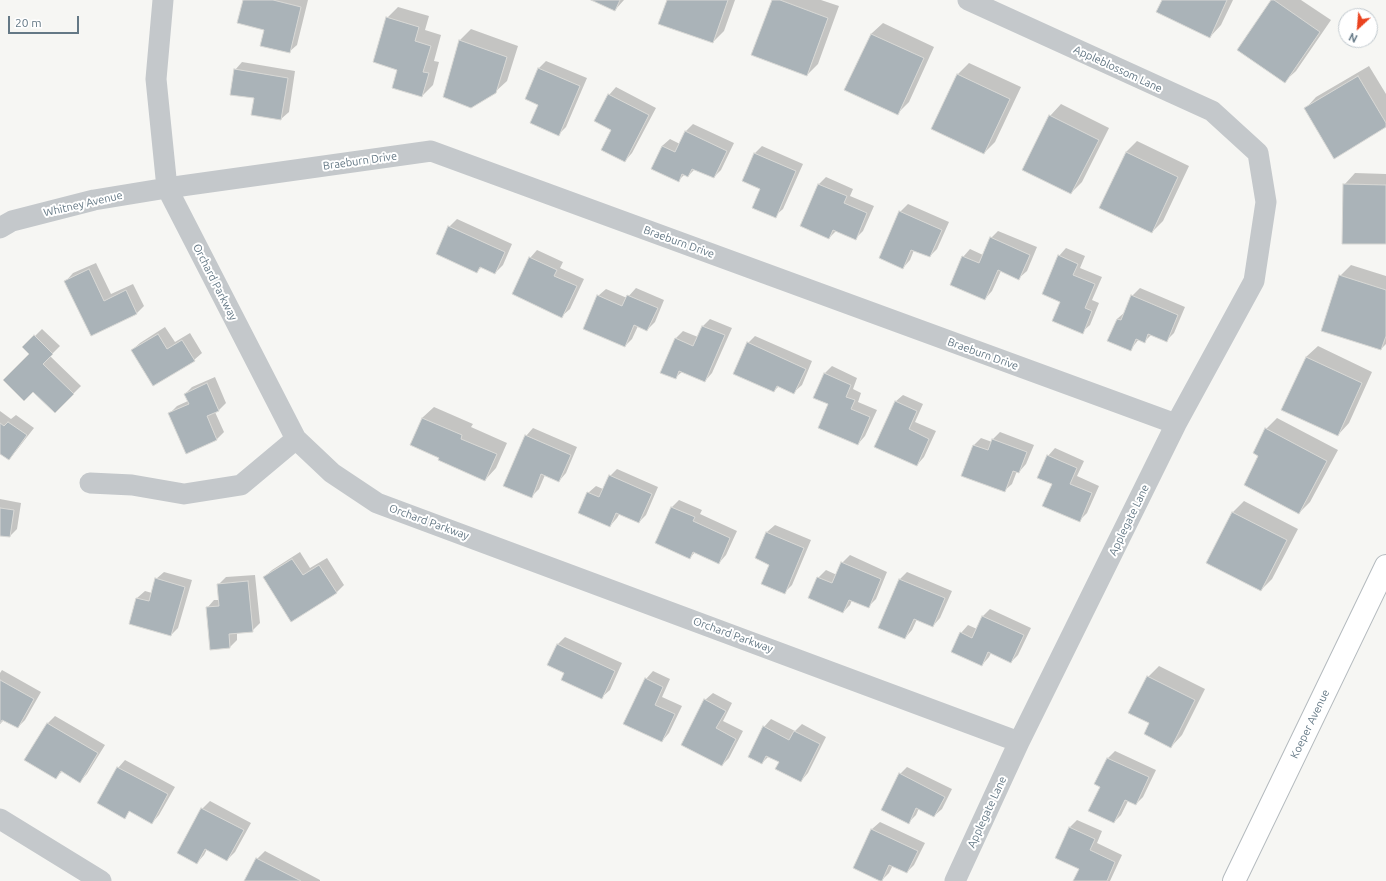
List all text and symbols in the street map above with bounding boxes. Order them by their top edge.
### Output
scale bar [10,8,81,34]
north arrow [1338,8,1378,48]
text: 20 m [15,16,42,29]
text: N [1347,31,1360,45]
street label: Appleblossom Lane [1072,43,1164,95]
street label: Braeburn Drive [322,149,398,173]
street label: Whitney Avenue [42,188,124,220]
street label: Braeburn Drive [642,223,716,261]
street label: Orchard Parkway [190,241,240,323]
street label: Braeburn Drive [946,335,1020,373]
street label: Applegate Lane [1106,482,1152,558]
street label: Orchard Parkway [387,501,471,543]
street label: Orchard Parkway [691,614,775,656]
street label: Koeper Avenue [1288,687,1332,761]
street label: Applegate Lane [965,774,1009,850]

